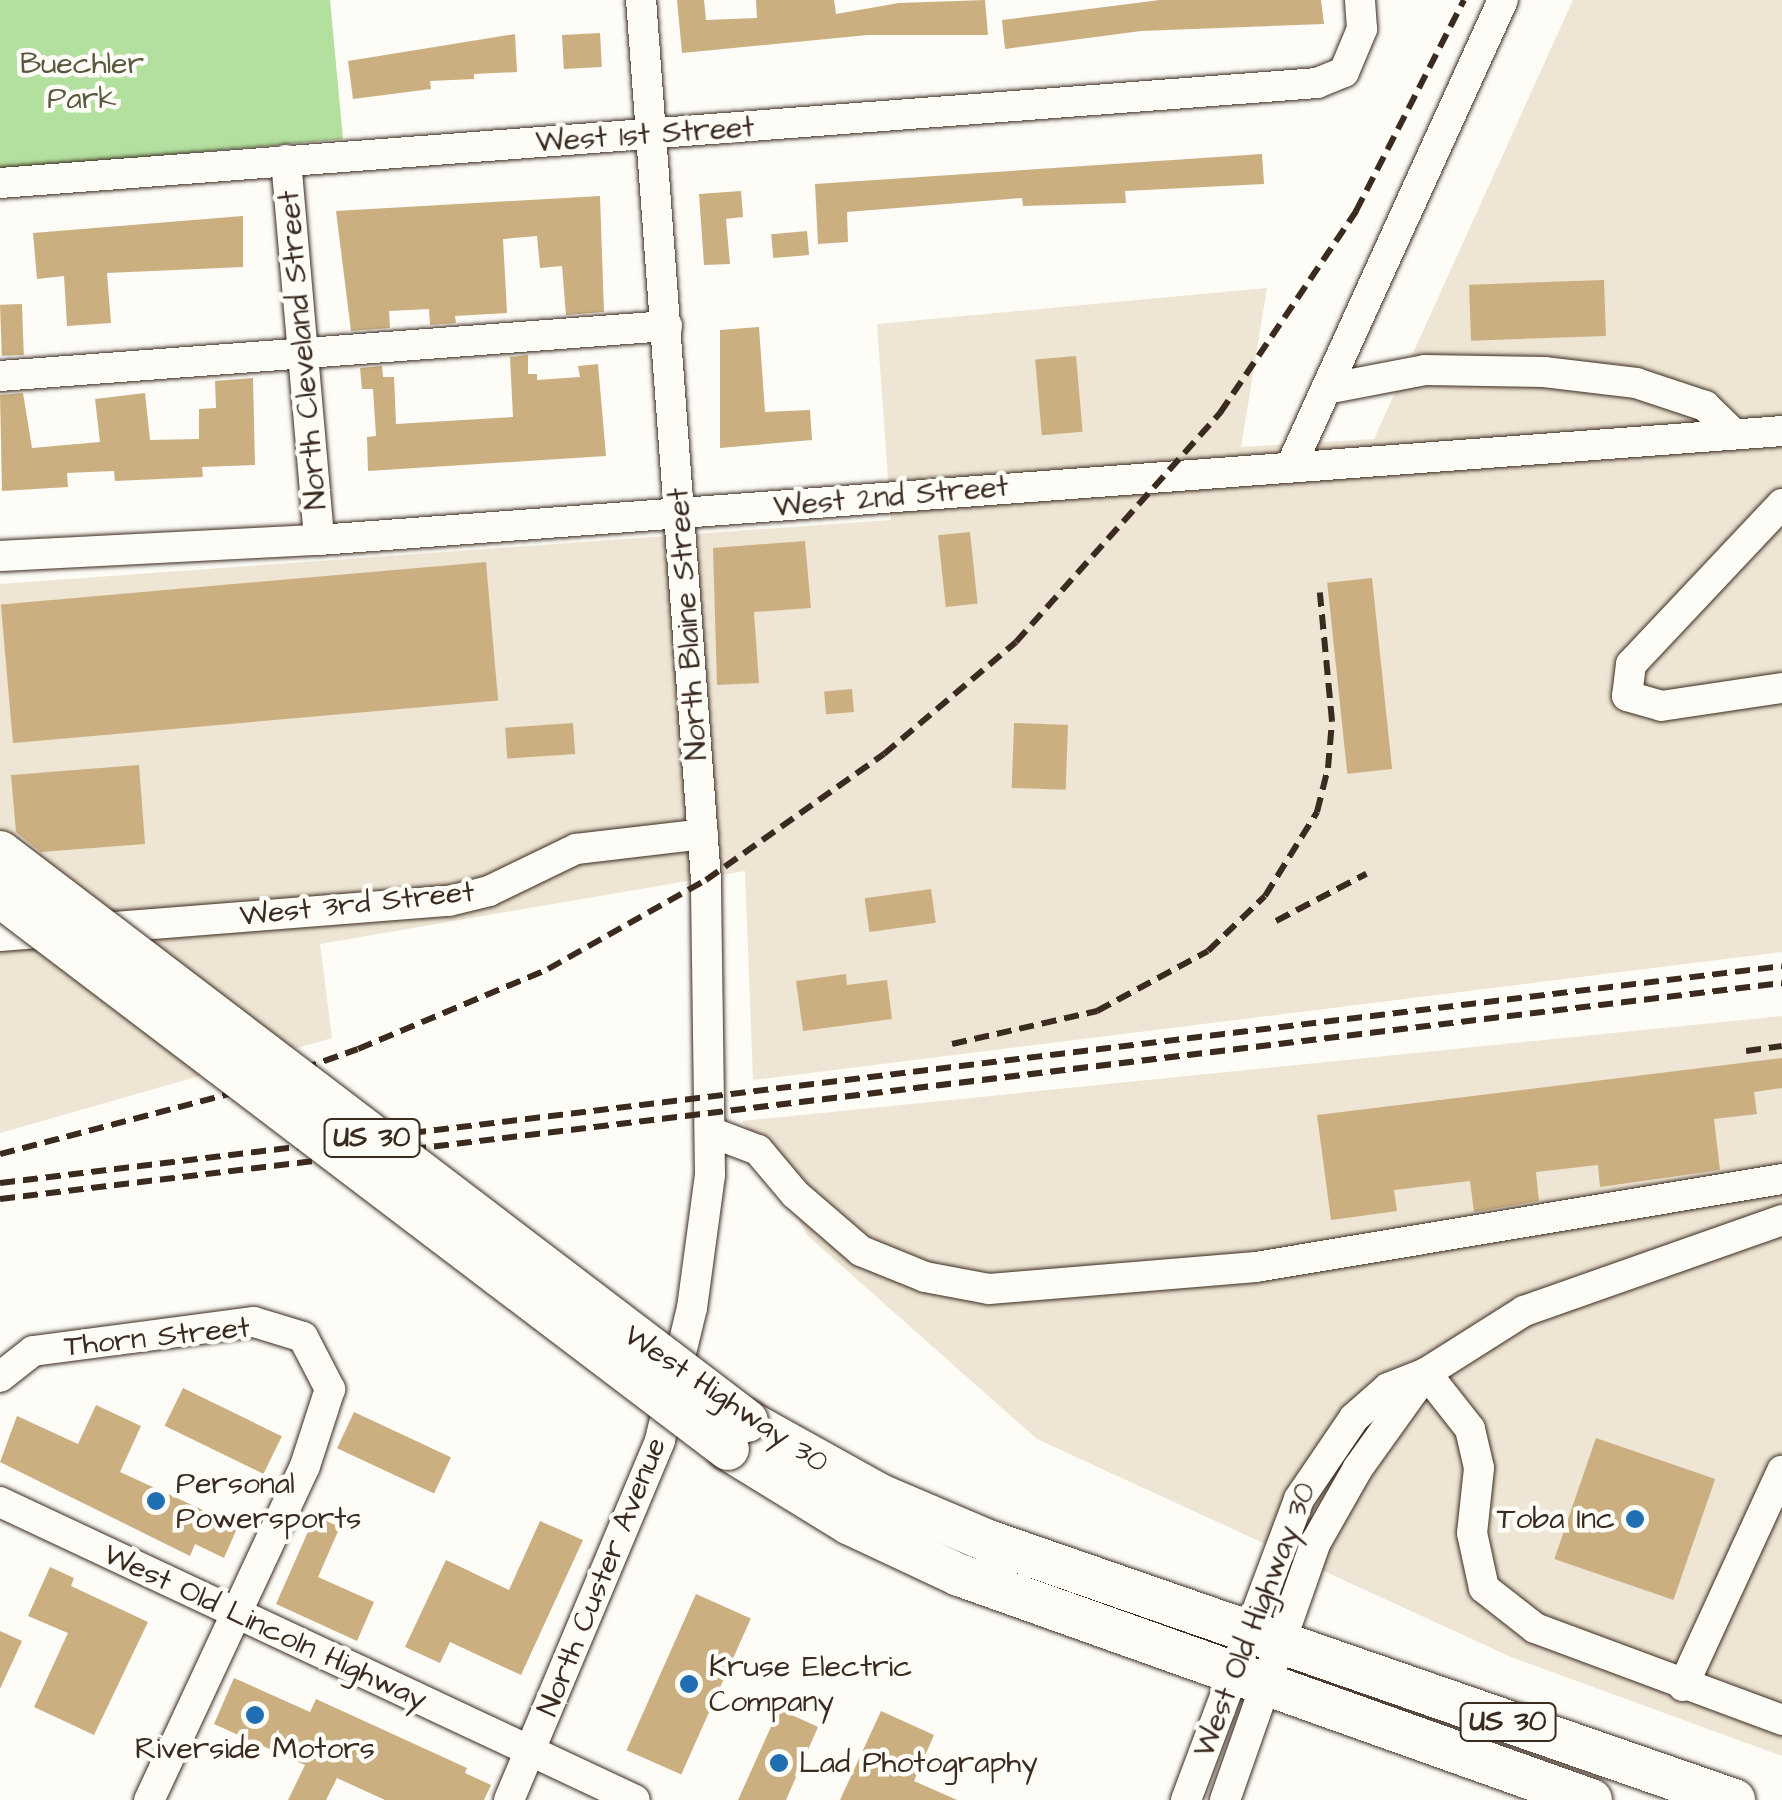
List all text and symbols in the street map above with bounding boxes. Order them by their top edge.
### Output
park label: Buechler Park [20,46,144,116]
street label: West 1st Street [534,109,756,161]
street label: North Cleveland Street [271,189,335,511]
street label: West 2nd Street [772,469,1010,525]
street label: North Blaine Street [661,487,715,761]
street label: West 3rd Street [238,874,476,934]
road number: US 30 [322,1115,422,1161]
street label: Thorn Street [62,1309,252,1365]
street label: West Highway 30 [617,1317,835,1481]
street label: North Custer Avenue [530,1432,674,1722]
place label: Personal Powersports [176,1466,361,1536]
street label: West Old Highway 30 [1186,1478,1324,1762]
marker: Personal Powersports [145,1490,167,1512]
place label: Toba Inc [1497,1501,1615,1537]
marker: Toba Inc [1624,1508,1646,1530]
street label: West Old Lincoln Highway [98,1536,432,1718]
place label: Kruse Electric Company [709,1649,912,1720]
marker: Kruse Electric Company [678,1673,700,1695]
road number: US 30 [1458,1699,1558,1745]
marker: Riverside Motors [244,1704,266,1726]
place label: Riverside Motors [135,1731,375,1767]
place label: Lad Photography [799,1745,1038,1781]
marker: Lad Photography [768,1752,790,1774]

